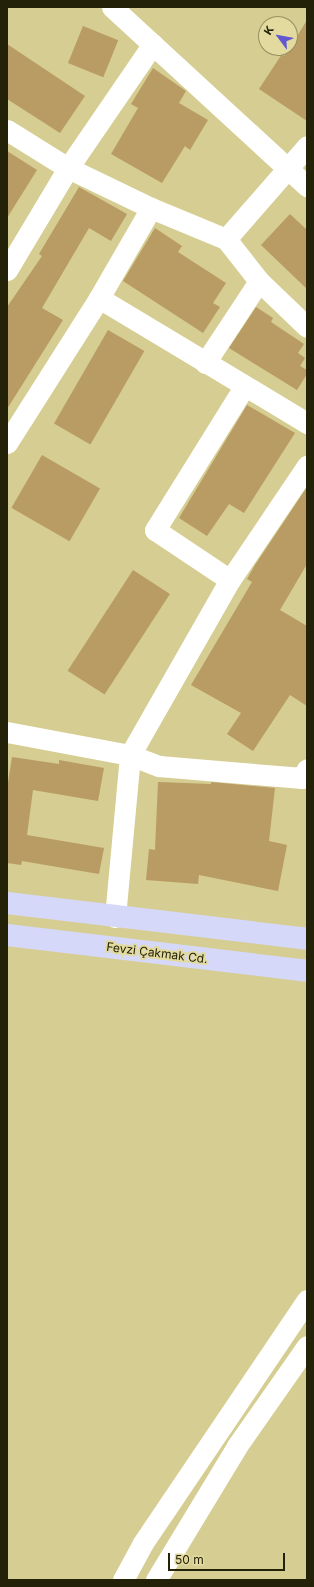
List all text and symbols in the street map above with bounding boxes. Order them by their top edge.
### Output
north arrow [258,16,298,56]
text: K [261,23,277,37]
street label: Fevzi Çakmak Cd. [106,940,208,966]
scale bar [170,1545,287,1571]
text: 50 m [175,1552,204,1567]

